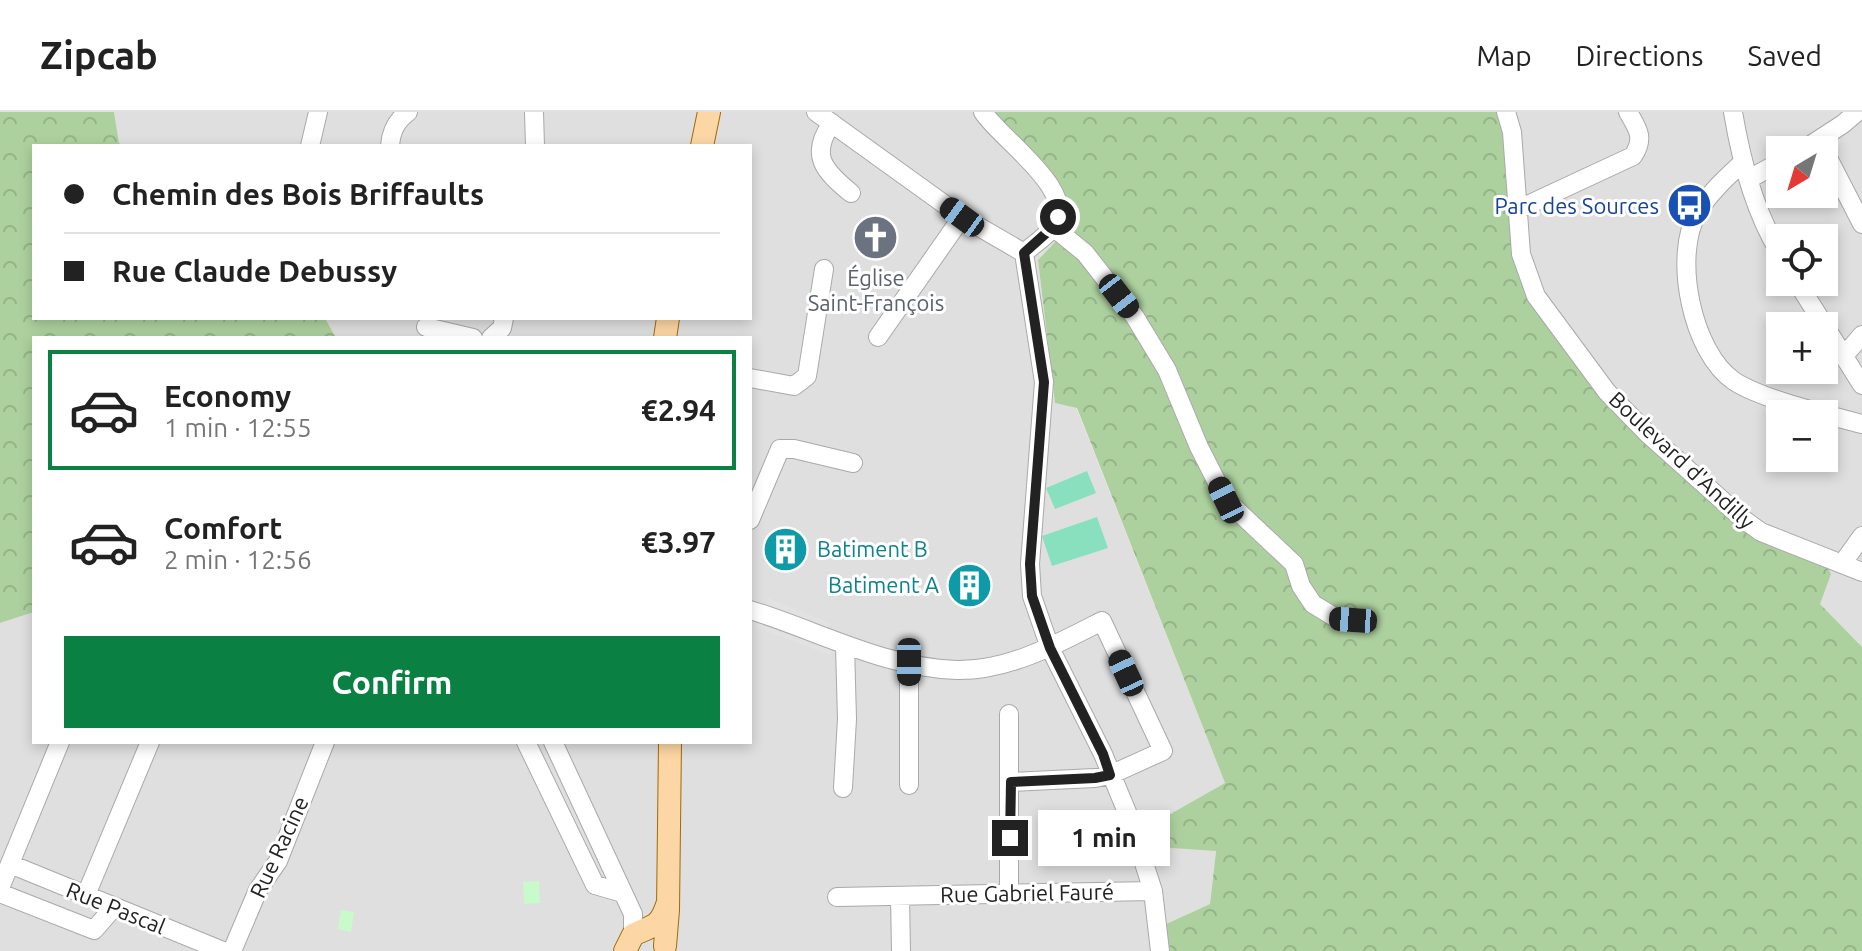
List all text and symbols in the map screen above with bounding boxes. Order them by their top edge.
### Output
text: Zipcab [40,34,158,76]
text: Map [1476,40,1532,71]
text: Directions [1576,40,1703,71]
text: Saved [1747,40,1822,71]
north arrow [1766,136,1838,208]
map controls [1766,136,1838,472]
text: Chemin des Bois Briffaults [112,177,484,211]
bus stop icon: Parc des Sources [1666,182,1714,230]
car [936,193,988,241]
place label: Parc des Sources [1494,193,1659,218]
route start [1040,199,1076,235]
church icon: Église Saint-François [852,213,900,261]
button: locate [1766,224,1838,296]
text: Rue Claude Debussy [112,254,397,288]
place label: Église Saint-François [808,264,944,315]
car [1095,270,1143,322]
button: + [1766,312,1838,384]
icon: car [68,374,140,446]
text: Economy [164,379,291,413]
street label: Boulevard d'Andilly [1605,386,1760,534]
text: €2.94 [641,393,716,427]
button: − [1766,400,1838,472]
text: 1 min · 12:55 [164,413,312,442]
car [1205,473,1247,527]
icon: car [68,506,140,578]
text: Comfort [164,511,282,545]
text: €3.97 [641,525,716,559]
building icon: Batiment B [762,525,810,573]
place label: Batiment B [817,536,928,561]
text: 2 min · 12:56 [164,545,312,574]
building icon: Batiment A [946,561,994,609]
place label: Batiment A [828,572,940,597]
car [1328,606,1378,634]
button: Confirm [64,636,720,728]
car [897,638,921,686]
car [1105,646,1147,700]
street label: Rue Racine [244,792,313,901]
callout: 1 min [1038,810,1170,866]
route end [992,820,1028,856]
text: 1 min [1071,823,1137,852]
street label: Rue Pascal [63,876,170,939]
street label: Rue Gabriel Fauré [940,878,1114,907]

